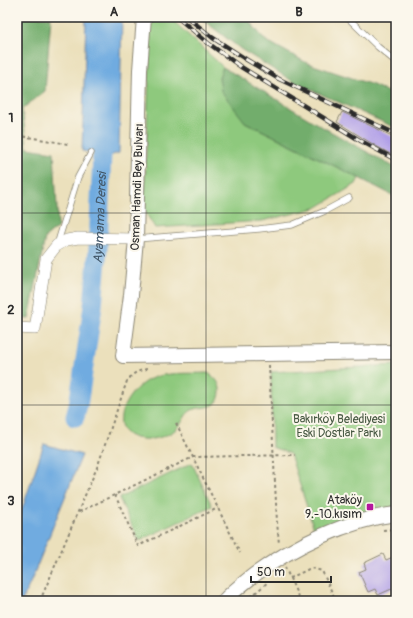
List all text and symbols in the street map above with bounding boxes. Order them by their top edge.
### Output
text: A [110,4,119,20]
text: B [295,4,303,20]
text: 1 [8,110,14,126]
street label: Osman Hamdi Bey Bulvarı [128,123,147,251]
water label: Ayamama Deresi [90,169,110,264]
text: 2 [7,302,15,318]
park label: Bakırköy Belediyesi Eski Dostlar Parkı [293,412,385,441]
text: 3 [7,493,15,509]
place label: Ataköy 9.-10.kısım [305,493,362,522]
marker: Ataköy 9.-10.kısım [365,502,375,512]
scale bar [251,558,331,584]
text: 50 m [257,565,285,580]

